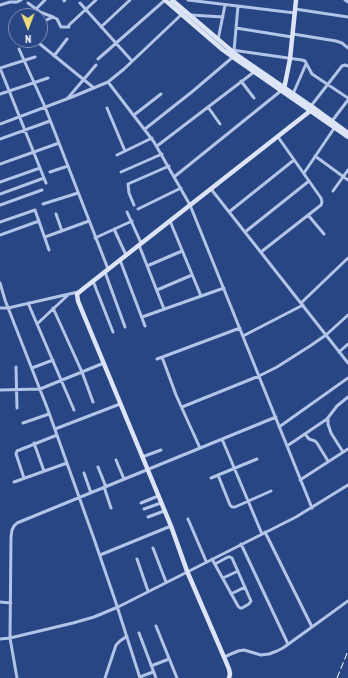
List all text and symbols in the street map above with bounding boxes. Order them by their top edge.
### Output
north arrow [8,8,48,48]
text: N [25,32,31,46]

